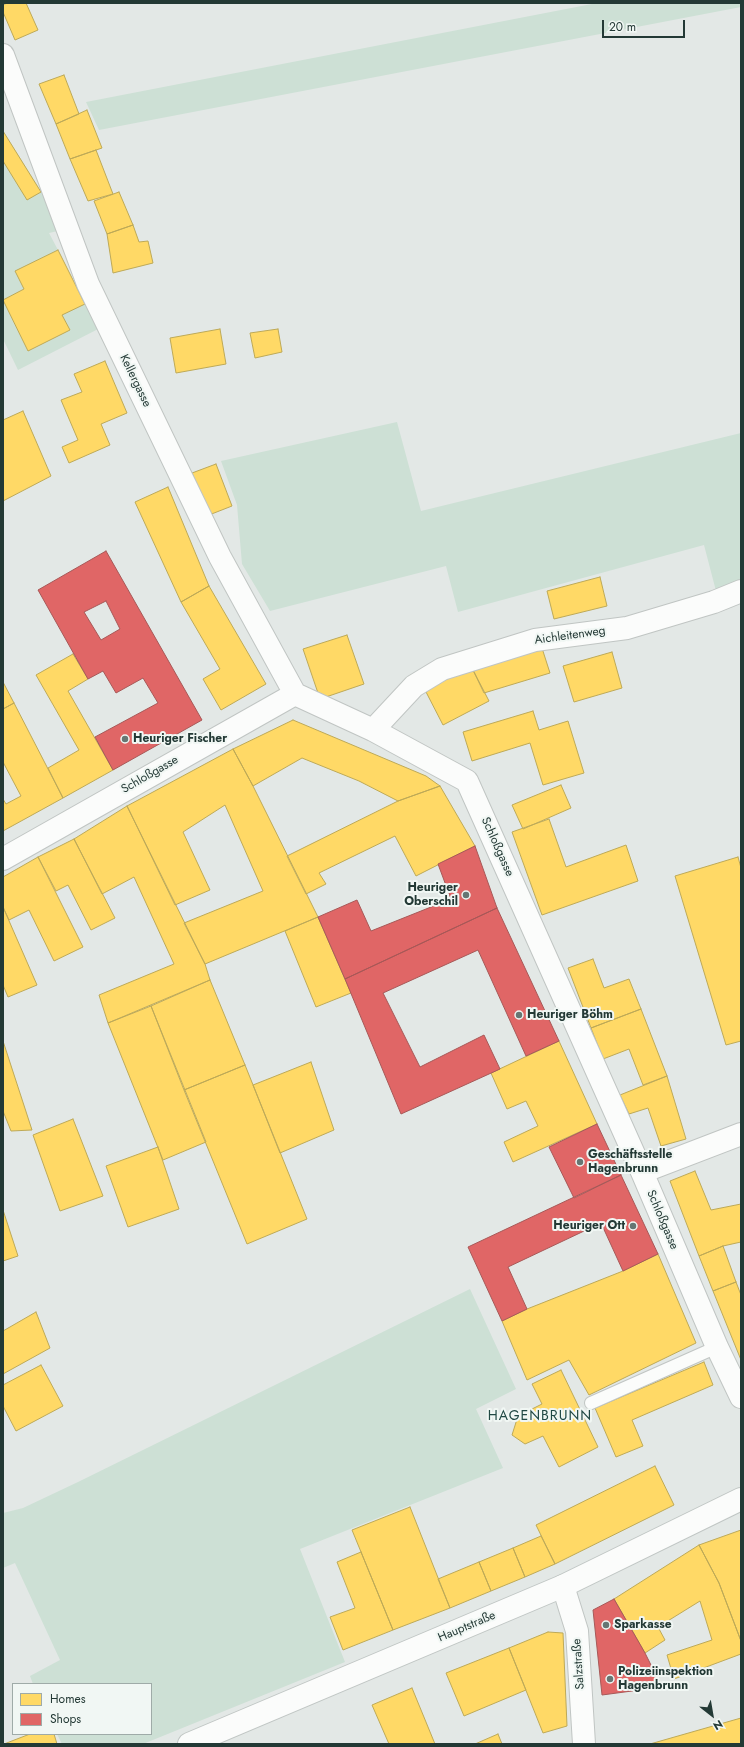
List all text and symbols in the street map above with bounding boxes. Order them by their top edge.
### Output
scale bar [604,12,687,38]
text: 20 m [609,18,636,36]
street label: Kellergasse [116,352,154,410]
street label: Aichleitenweg [534,624,606,648]
place label: Heuriger Fischer [133,732,227,746]
marker: Heuriger Fischer [120,734,130,744]
street label: Schloßgasse [119,753,181,797]
street label: Schloßgasse [478,815,516,879]
place label: Heuriger Oberschil [404,881,458,909]
marker: Heuriger Oberschil [461,890,471,900]
place label: Heuriger Böhm [527,1008,613,1022]
marker: Heuriger Böhm [514,1010,524,1020]
place label: Geschäftsstelle Hagenbrunn [588,1148,672,1176]
marker: Geschäftsstelle Hagenbrunn [575,1157,585,1167]
street label: Schloßgasse [643,1188,681,1252]
place label: Heuriger Ott [553,1219,625,1233]
marker: Heuriger Ott [628,1221,638,1231]
district label: HAGENBRUNN [488,1409,592,1425]
street label: Hauptstraße [436,1608,498,1646]
place label: Sparkasse [614,1618,672,1632]
marker: Sparkasse [601,1620,611,1630]
street label: Salzstraße [570,1638,588,1690]
place label: Polizeiinspektion Hagenbrunn [618,1665,713,1693]
marker: Polizeiinspektion Hagenbrunn [605,1674,615,1684]
legend [12,1683,152,1735]
text: Homes [50,1690,86,1708]
north arrow [692,1695,732,1735]
text: Shops [50,1710,81,1728]
text: N [710,1716,726,1734]

